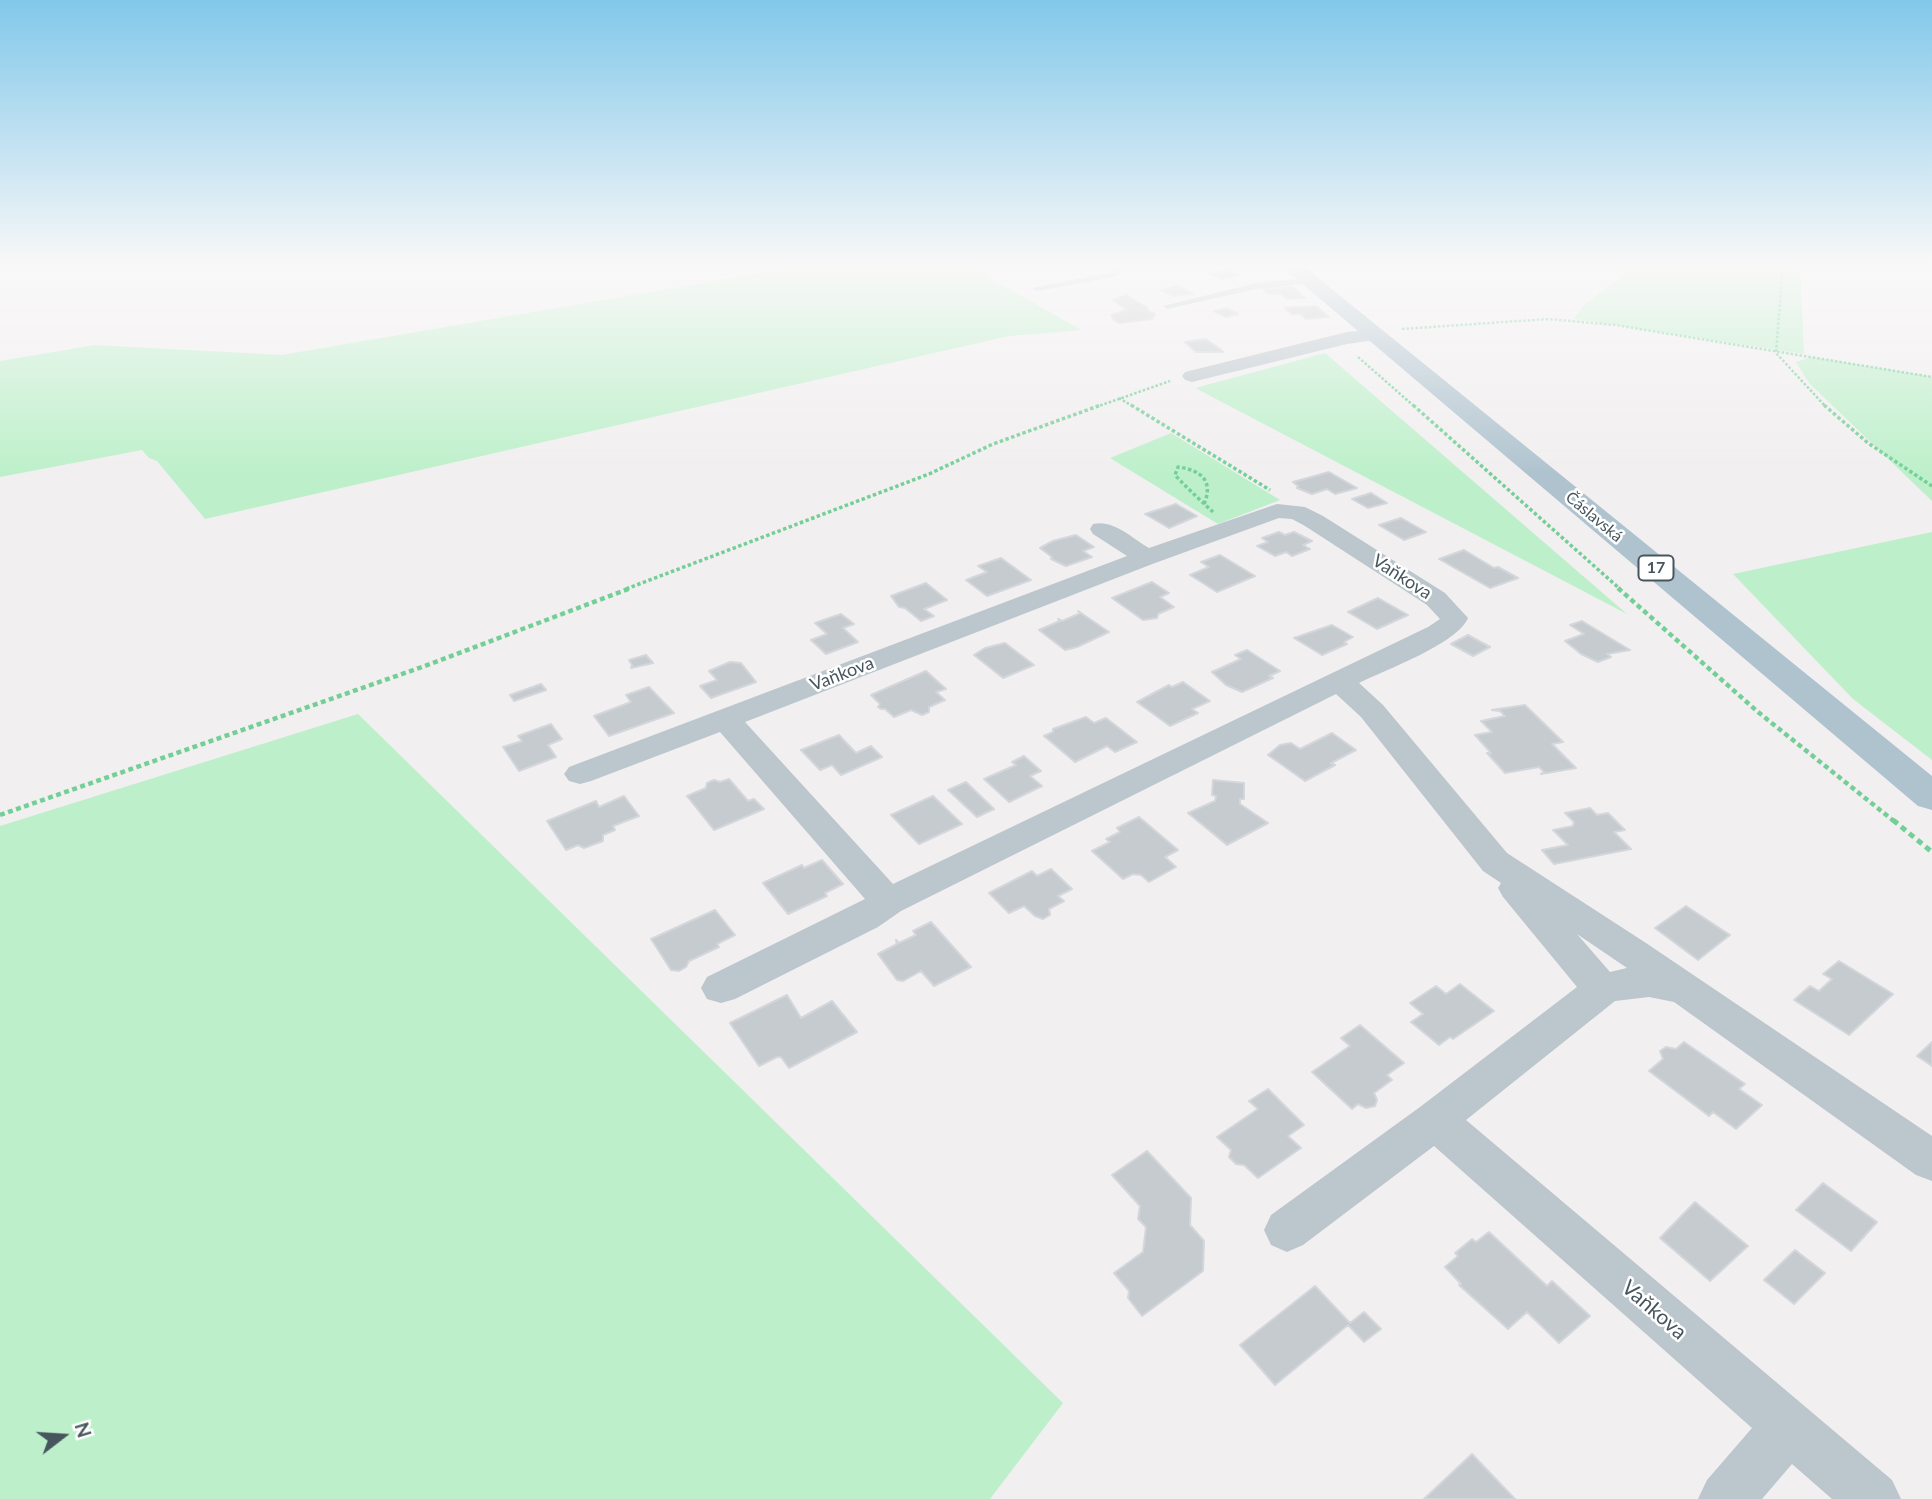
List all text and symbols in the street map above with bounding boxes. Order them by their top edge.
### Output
street label: Čáslavská [1562,488,1626,546]
street label: Vaňkova [1368,550,1436,604]
road number: 17 [1638,555,1674,580]
street label: Vaňkova [807,652,877,696]
street label: Vaňkova [1616,1275,1692,1345]
north arrow [28,1401,98,1471]
text: N [70,1419,97,1440]

